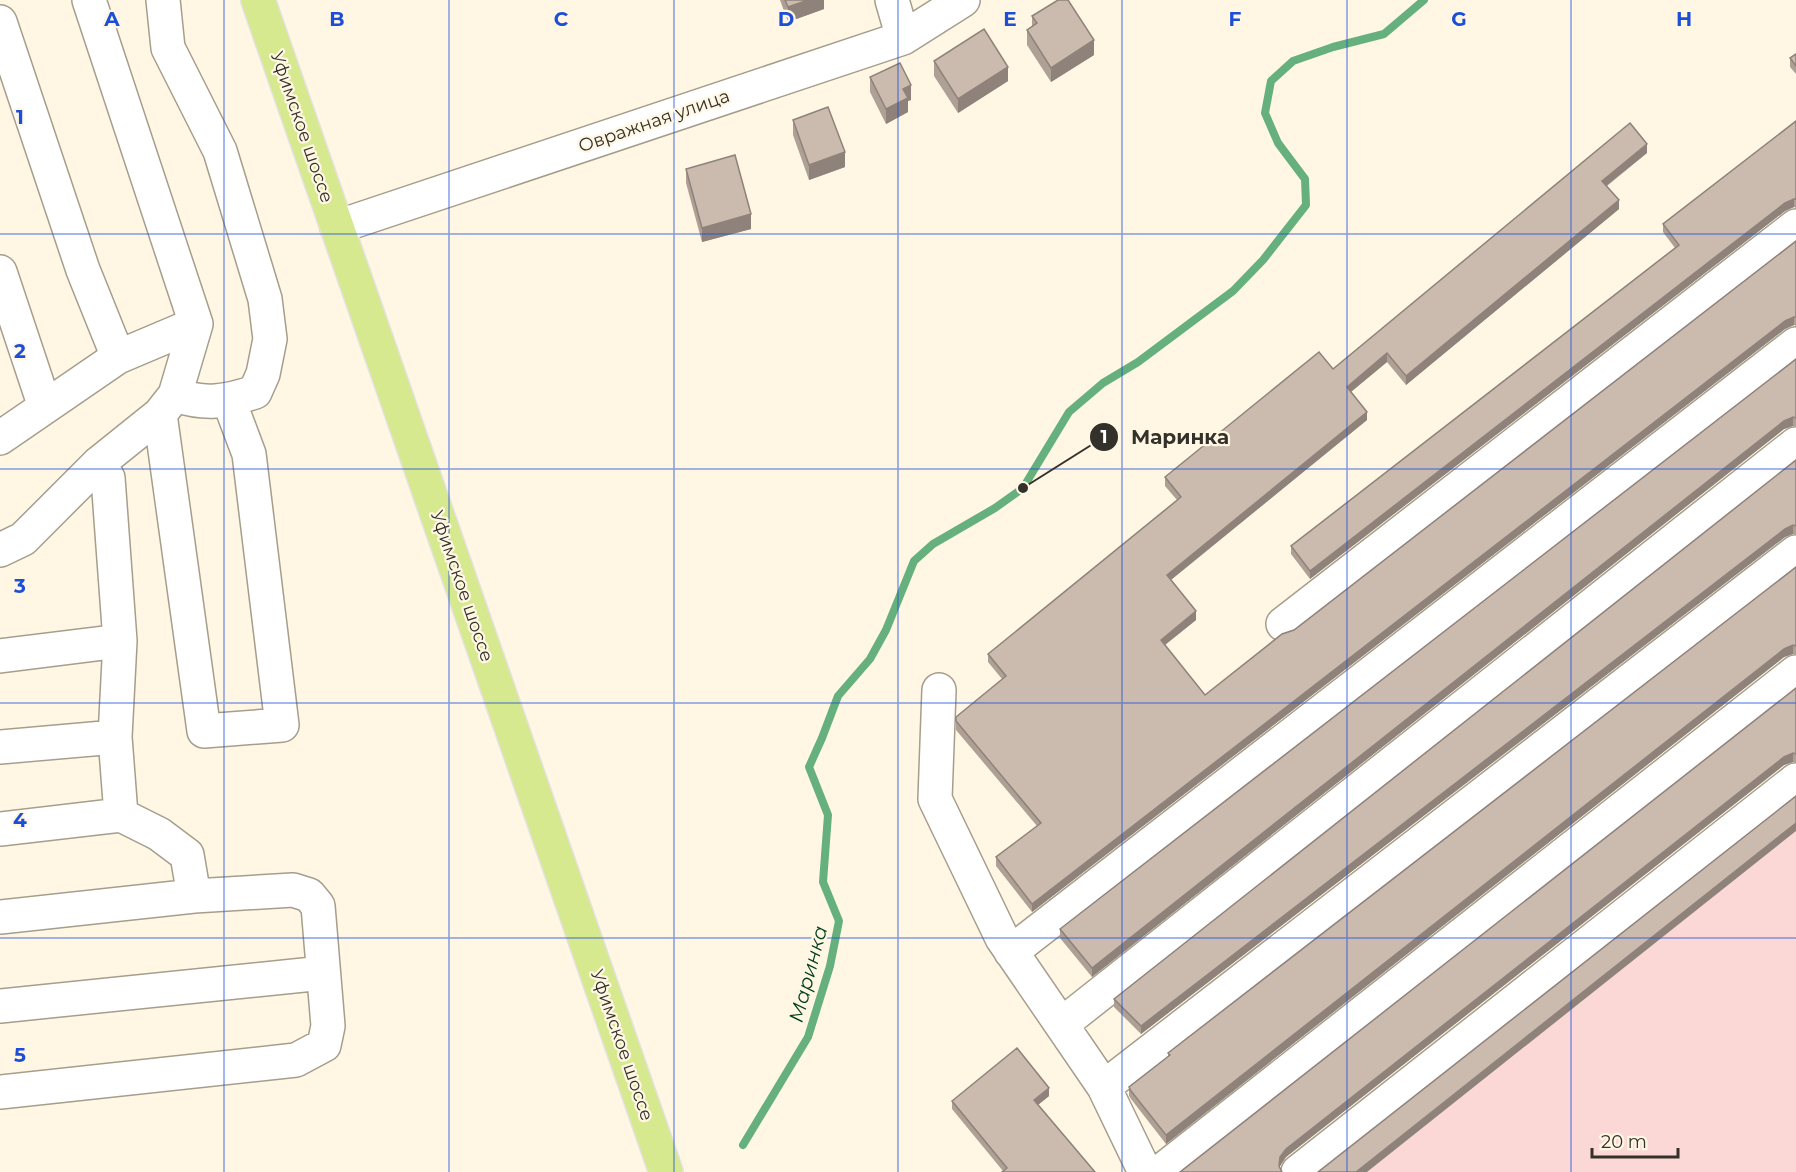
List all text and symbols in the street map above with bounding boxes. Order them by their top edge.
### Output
text: A [103,7,120,31]
text: B [329,7,345,31]
text: C [554,7,569,31]
text: D [778,7,794,31]
text: E [1003,7,1017,31]
text: F [1229,7,1242,31]
text: G [1451,7,1467,31]
text: H [1676,7,1692,31]
street label: Уфимское шоссе [266,48,338,206]
street label: Овражная улица [576,85,732,157]
text: 1 [16,105,24,129]
text: 2 [14,339,26,363]
callout: Маринка [1089,418,1241,456]
text: Маринка [1131,425,1229,449]
text: 1 [1100,426,1108,448]
street label: Уфимское шоссе [426,507,498,665]
text: 3 [13,574,26,598]
text: 4 [13,808,27,832]
water label: Маринка [784,923,832,1025]
street label: Уфимское шоссе [586,966,658,1124]
text: 5 [14,1043,26,1067]
scale bar [1592,1121,1678,1159]
text: 20 m [1601,1131,1647,1153]

